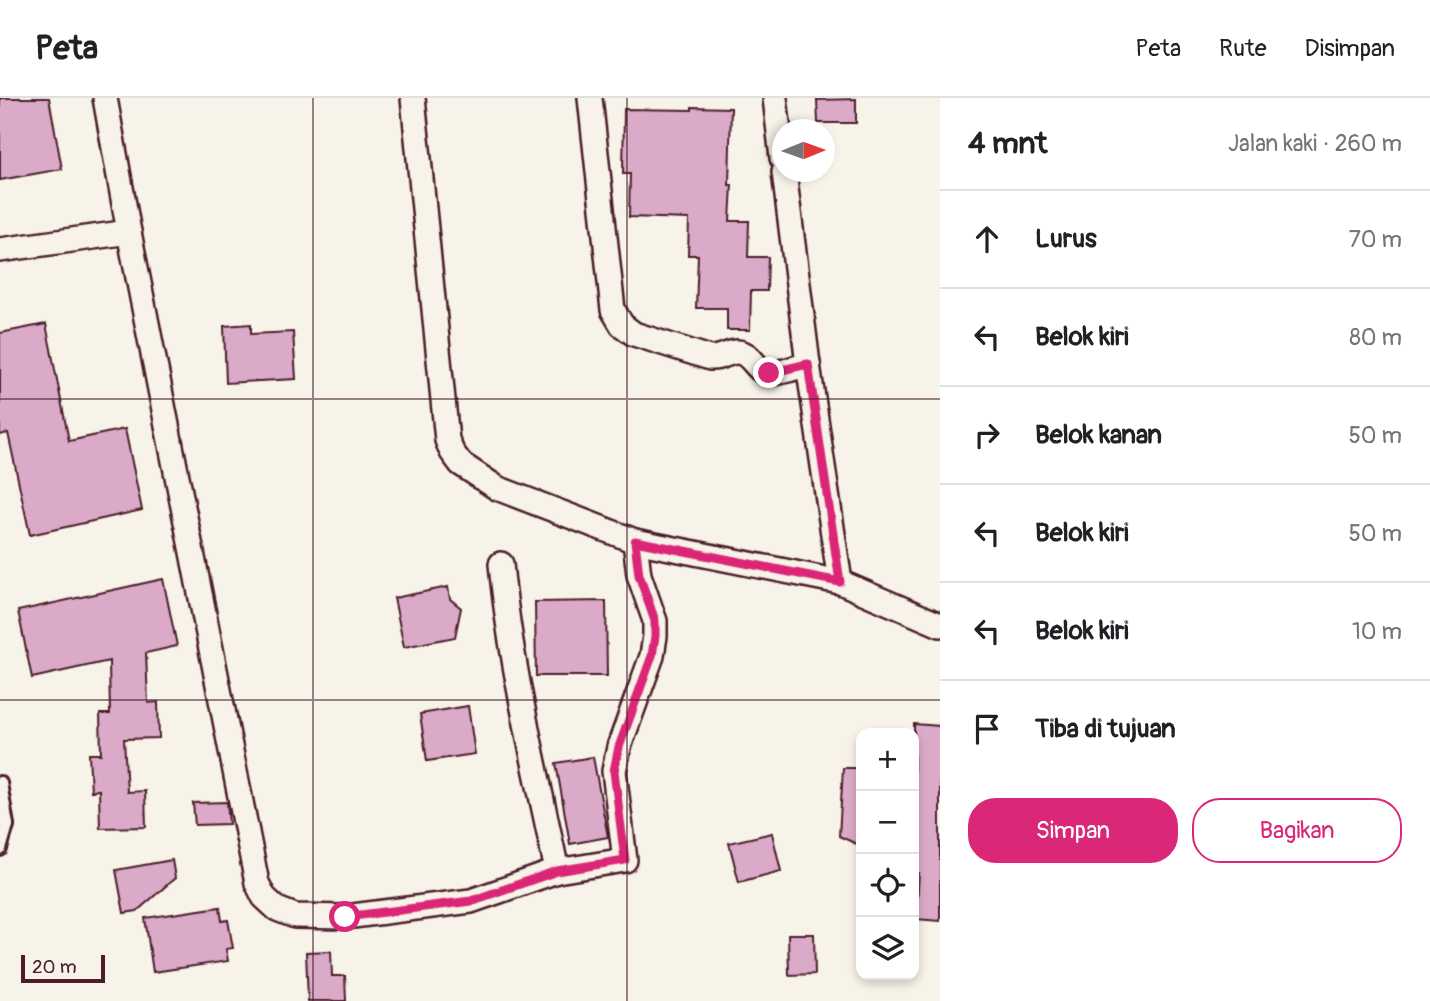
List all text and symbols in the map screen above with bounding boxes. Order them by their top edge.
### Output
text: Peta [35,28,98,69]
text: Peta [1135,34,1181,63]
text: Rute [1219,34,1267,63]
text: Disimpan [1305,34,1395,63]
north arrow [772,119,835,182]
text: 4 mnt [968,125,1047,162]
text: Jalan kaki · 260 m [1228,129,1402,158]
icon: ahead [968,220,1006,258]
text: Lurus [1035,223,1097,255]
text: 70 m [1349,225,1402,254]
icon: left [968,318,1006,356]
text: Belok kiri [1035,321,1129,353]
text: 80 m [1349,323,1402,352]
route end [753,357,784,388]
icon: right [968,416,1006,454]
text: Belok kanan [1035,419,1162,451]
text: 50 m [1348,421,1402,450]
icon: left [968,514,1006,552]
text: Belok kiri [1035,517,1129,549]
text: 50 m [1348,519,1402,548]
icon: left [968,612,1006,650]
text: Belok kiri [1035,615,1129,647]
text: 10 m [1352,617,1402,646]
icon: arrive [968,710,1006,748]
text: Tiba di tujuan [1035,713,1176,745]
map controls [856,728,919,980]
button: + [856,728,919,791]
button: − [856,791,919,854]
button: Simpan [968,798,1178,863]
button: Bagikan [1192,798,1402,863]
button: locate [856,854,919,917]
route start [329,901,360,932]
button: layers [856,917,919,980]
scale bar [21,952,105,984]
text: 20 m [32,955,77,979]

